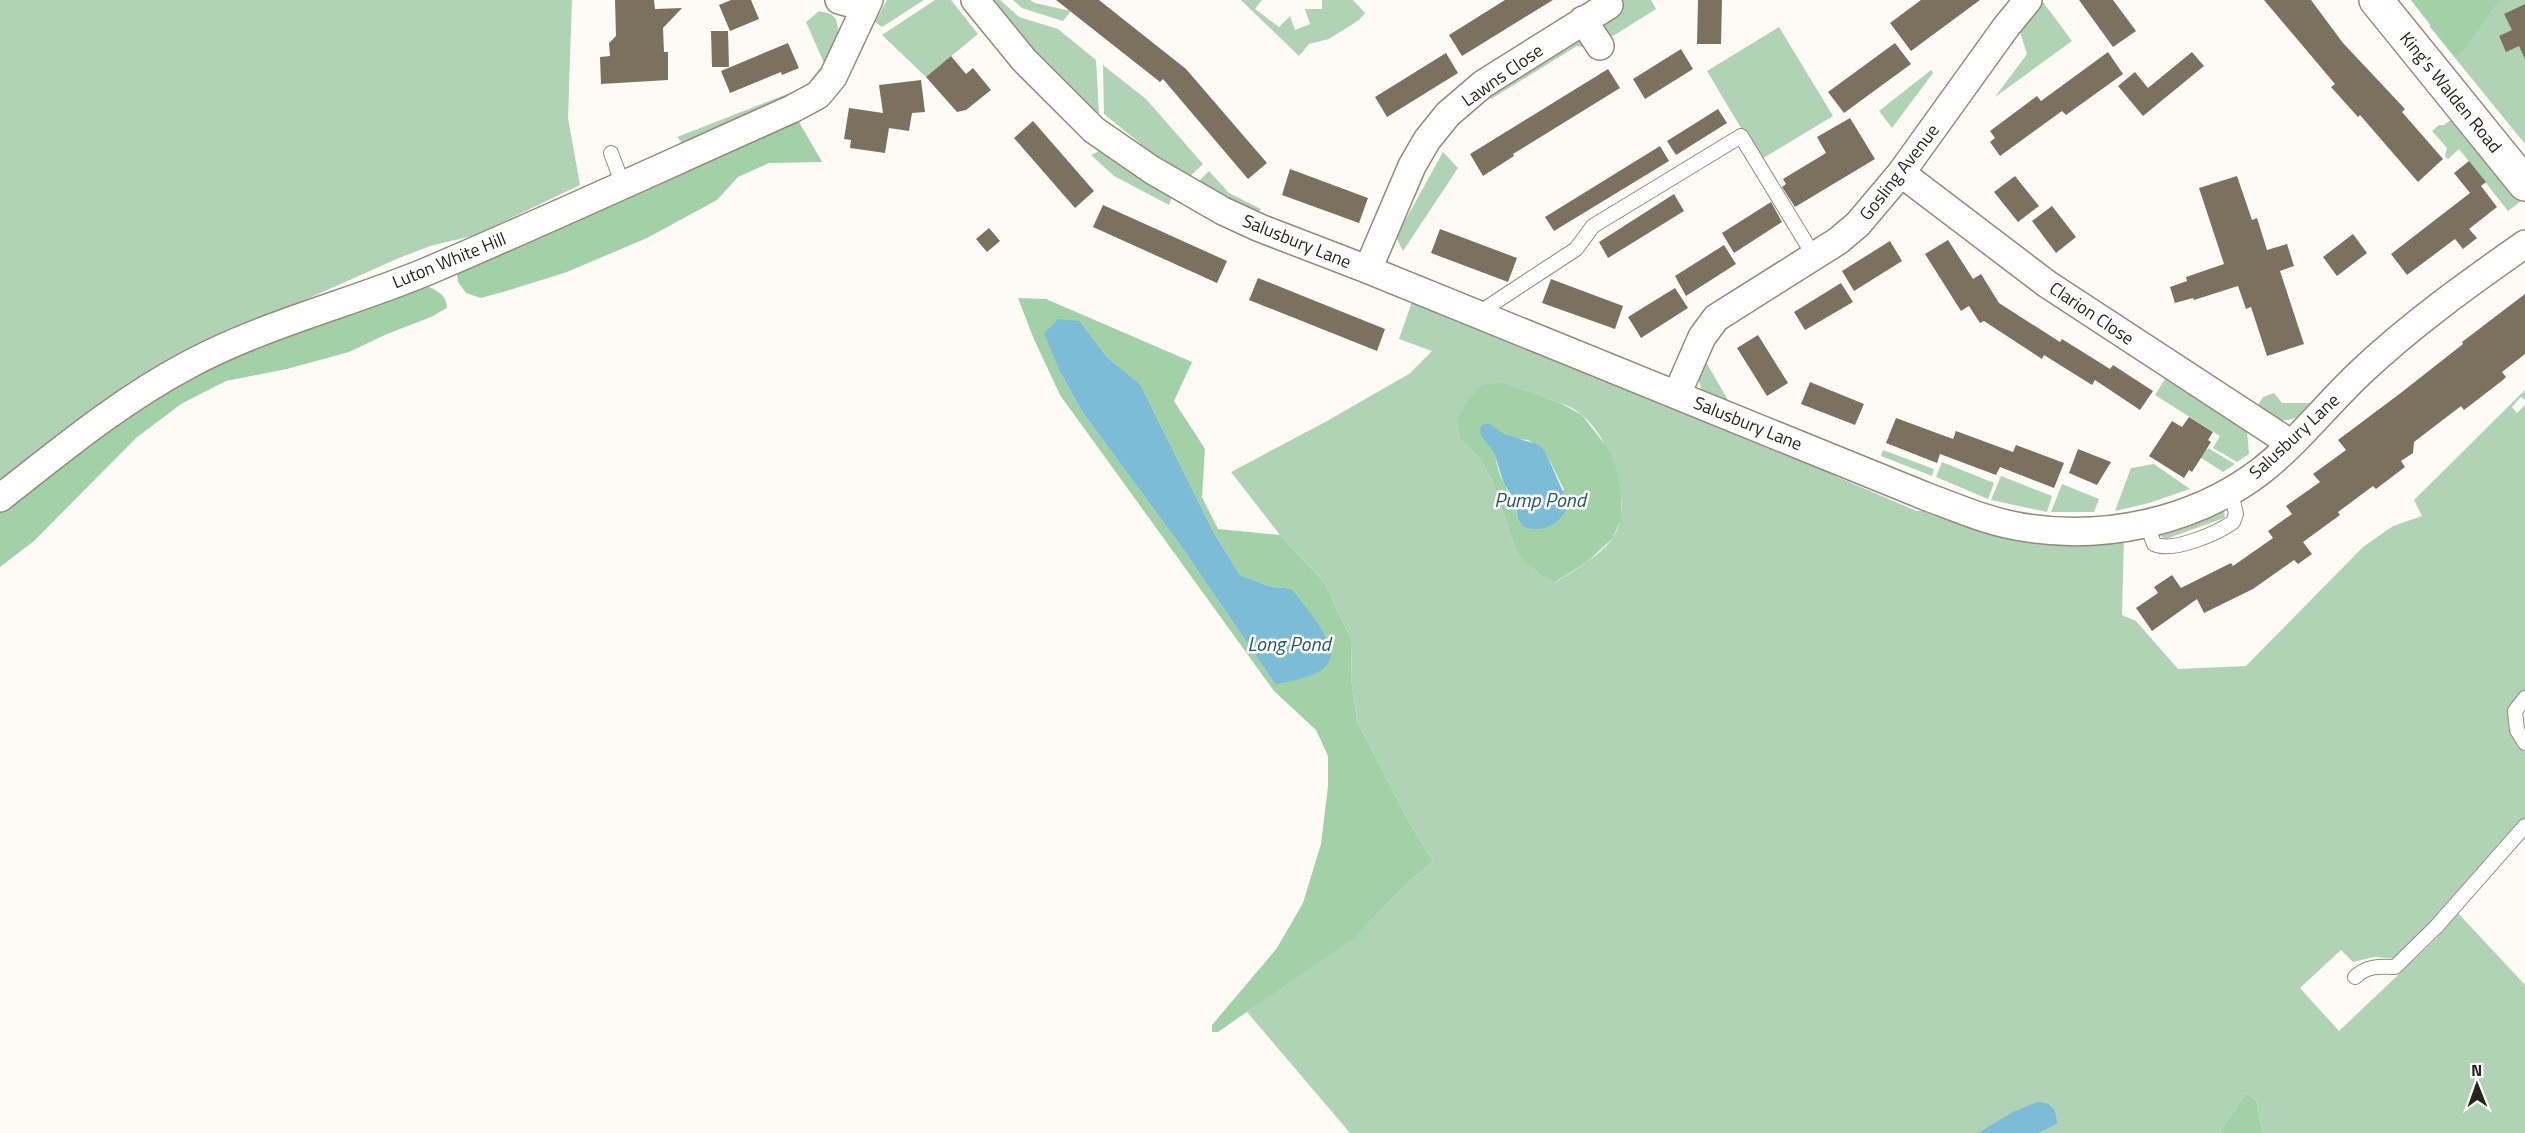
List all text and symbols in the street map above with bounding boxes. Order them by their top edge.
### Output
street label: King's Walden Road [2394,26,2508,158]
street label: Lawns Close [1456,37,1548,113]
street label: Gosling Avenue [1853,118,1945,226]
street label: Salusbury Lane [1239,207,1355,275]
street label: Luton White Hill [388,225,510,295]
street label: Clarion Close [2044,275,2140,351]
street label: Salusbury Lane [2243,387,2345,485]
street label: Salusbury Lane [1690,389,1806,457]
water label: Pump Pond [1494,484,1588,515]
water label: Long Pond [1248,628,1332,659]
north arrow [2447,1055,2507,1115]
text: N [2471,1058,2482,1082]

